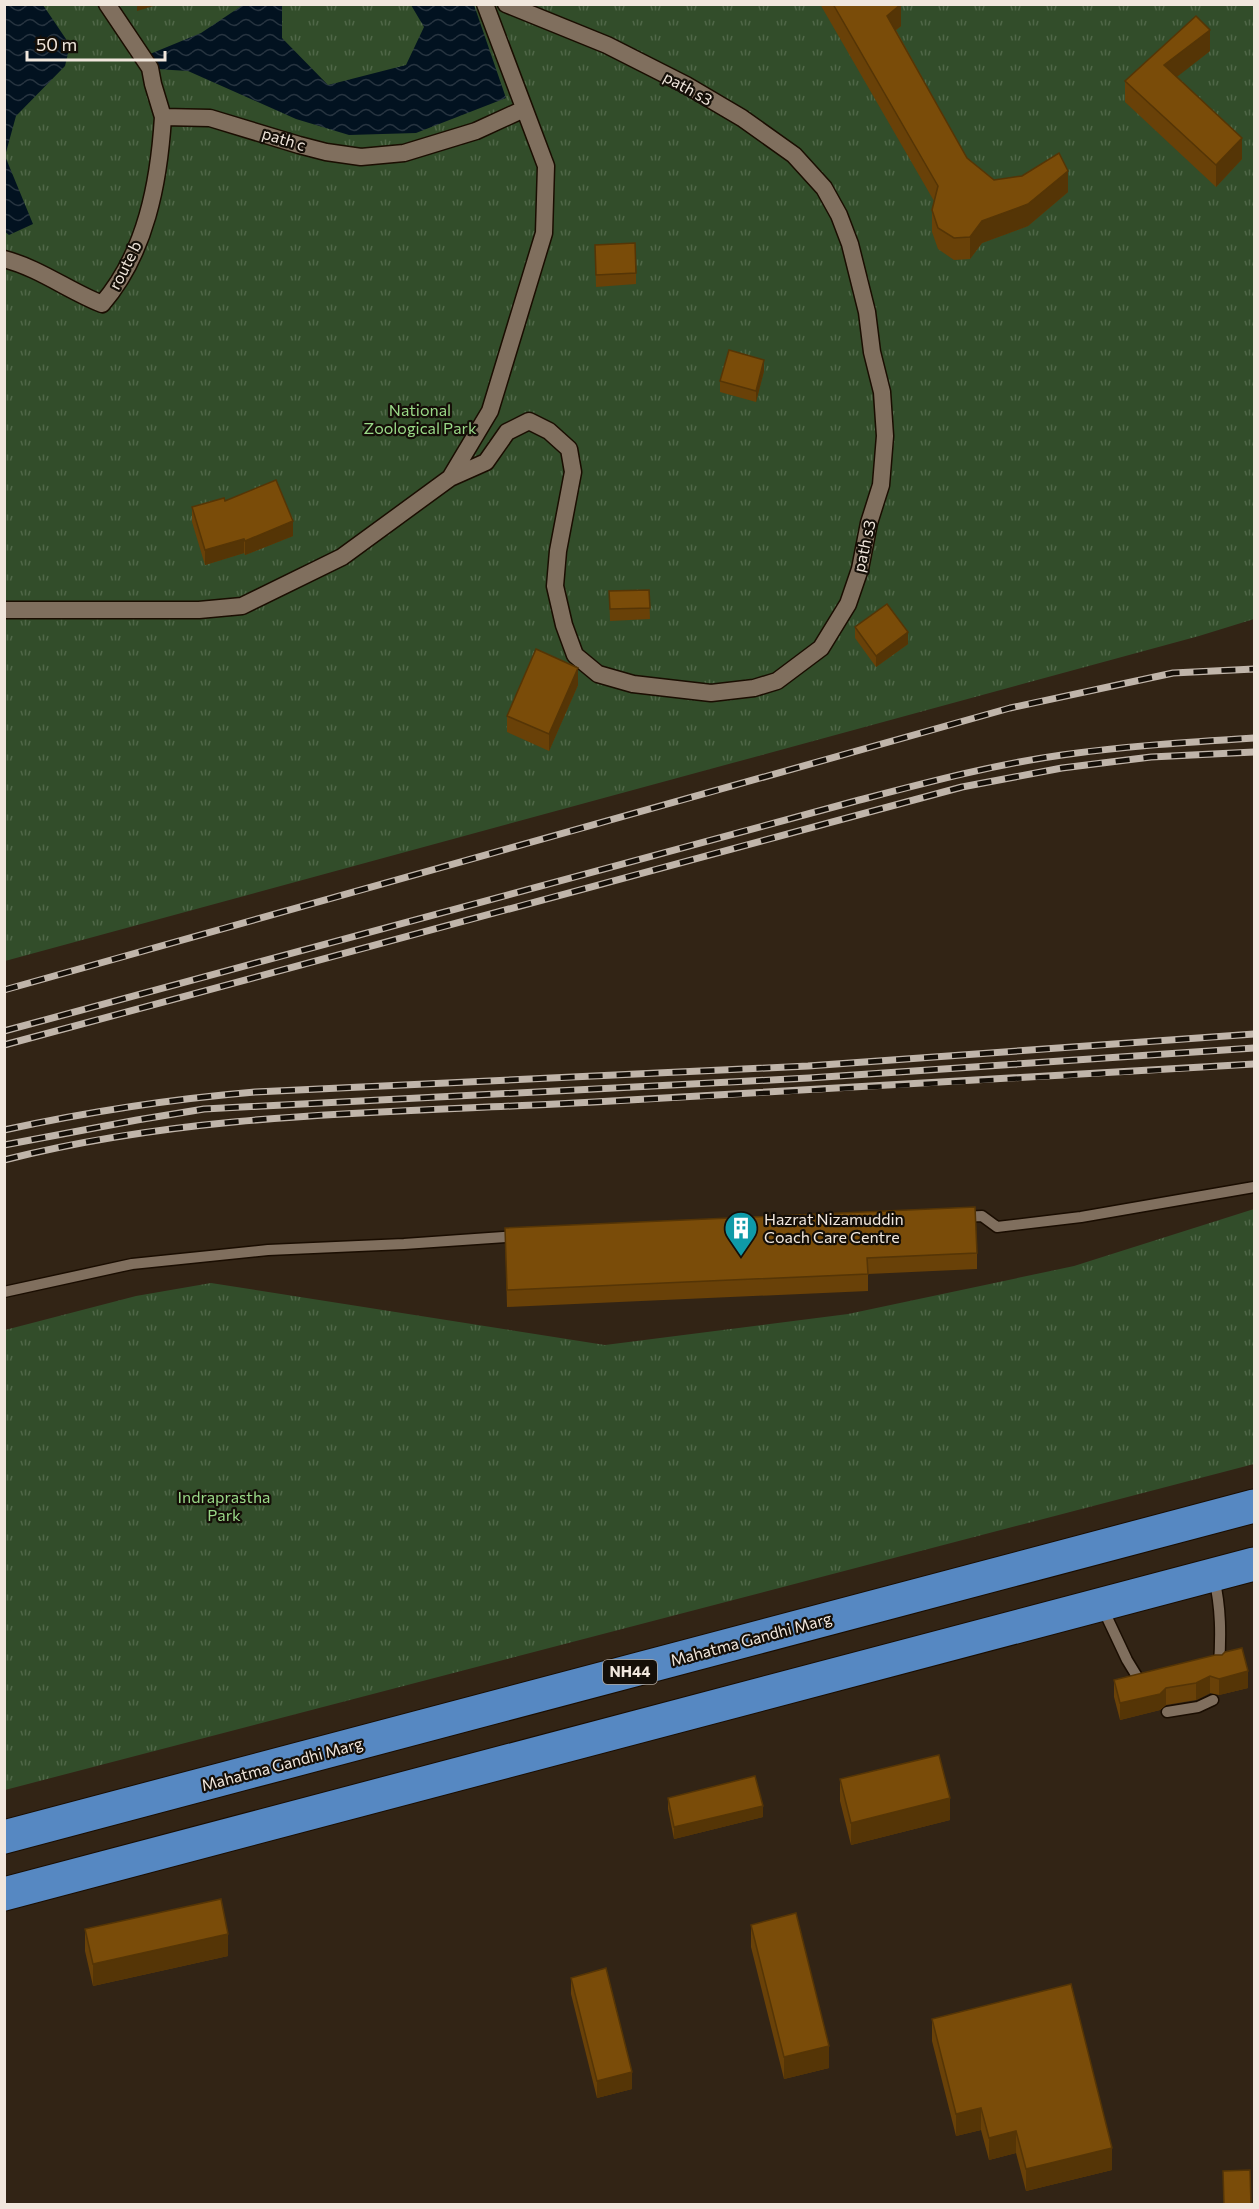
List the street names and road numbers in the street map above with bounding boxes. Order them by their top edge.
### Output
street label: path s3 [660,66,716,109]
street label: path c [260,123,308,154]
street label: route b [104,237,145,292]
street label: path s3 [848,518,879,574]
street label: Mahatma Gandhi Marg [668,1608,834,1669]
road number: NH44 [603,1660,657,1684]
street label: Mahatma Gandhi Marg [199,1733,365,1794]

